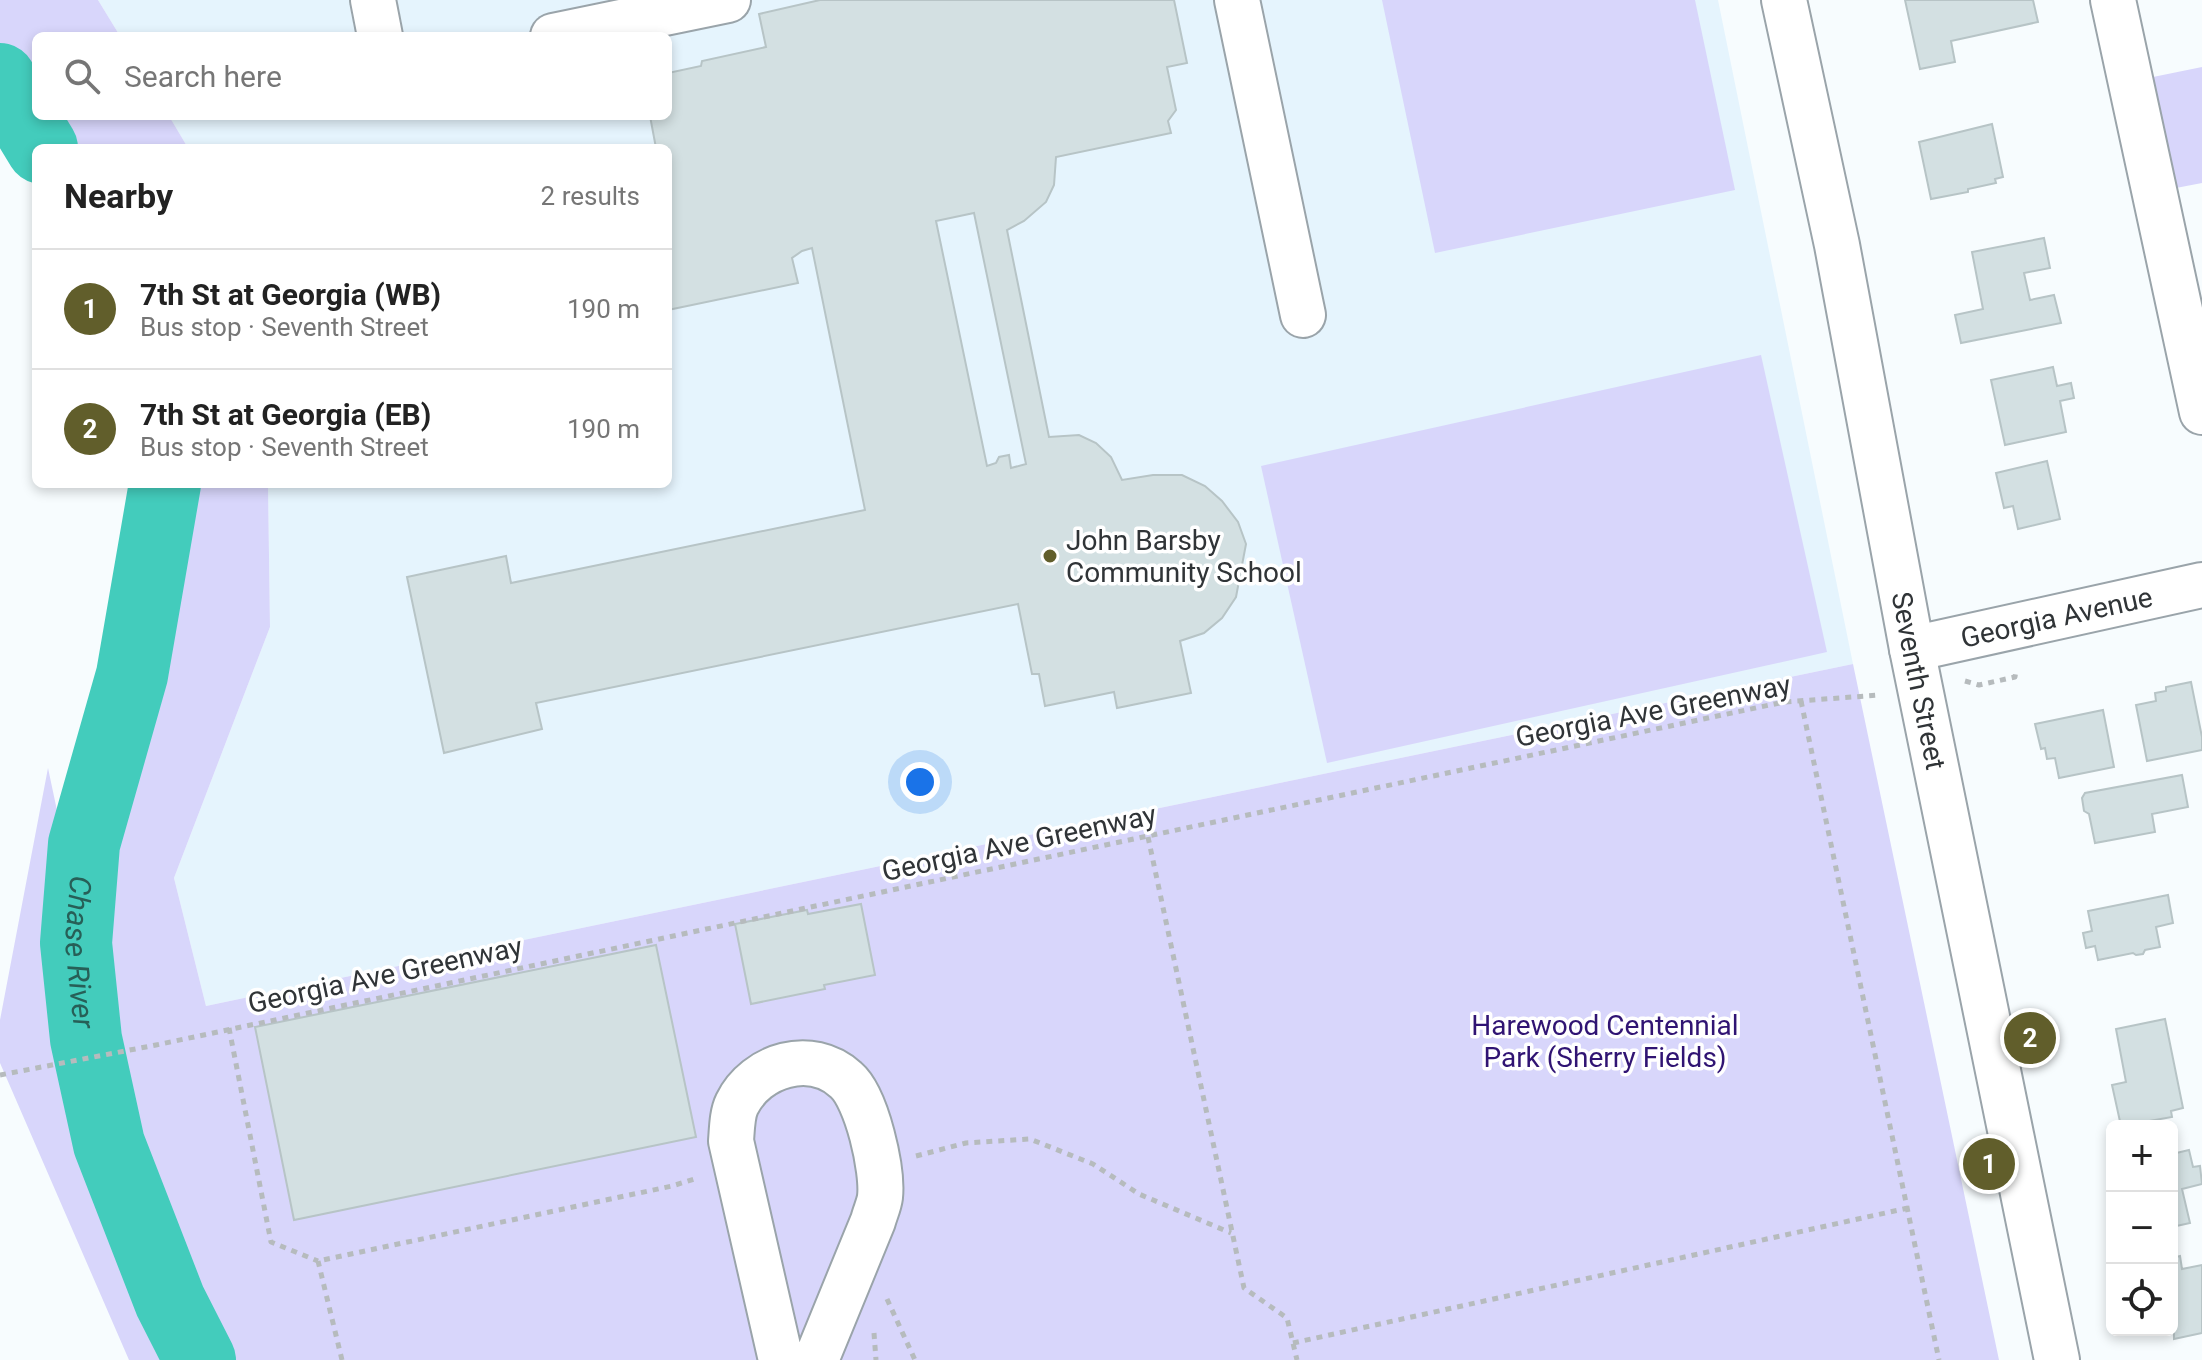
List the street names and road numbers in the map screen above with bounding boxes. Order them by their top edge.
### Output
street label: Georgia Avenue [1958,580,2156,654]
street label: Seventh Street [1885,589,1953,772]
street label: Georgia Ave Greenway [1513,668,1793,754]
street label: Georgia Ave Greenway [879,798,1159,888]
street label: Georgia Ave Greenway [245,930,525,1020]

